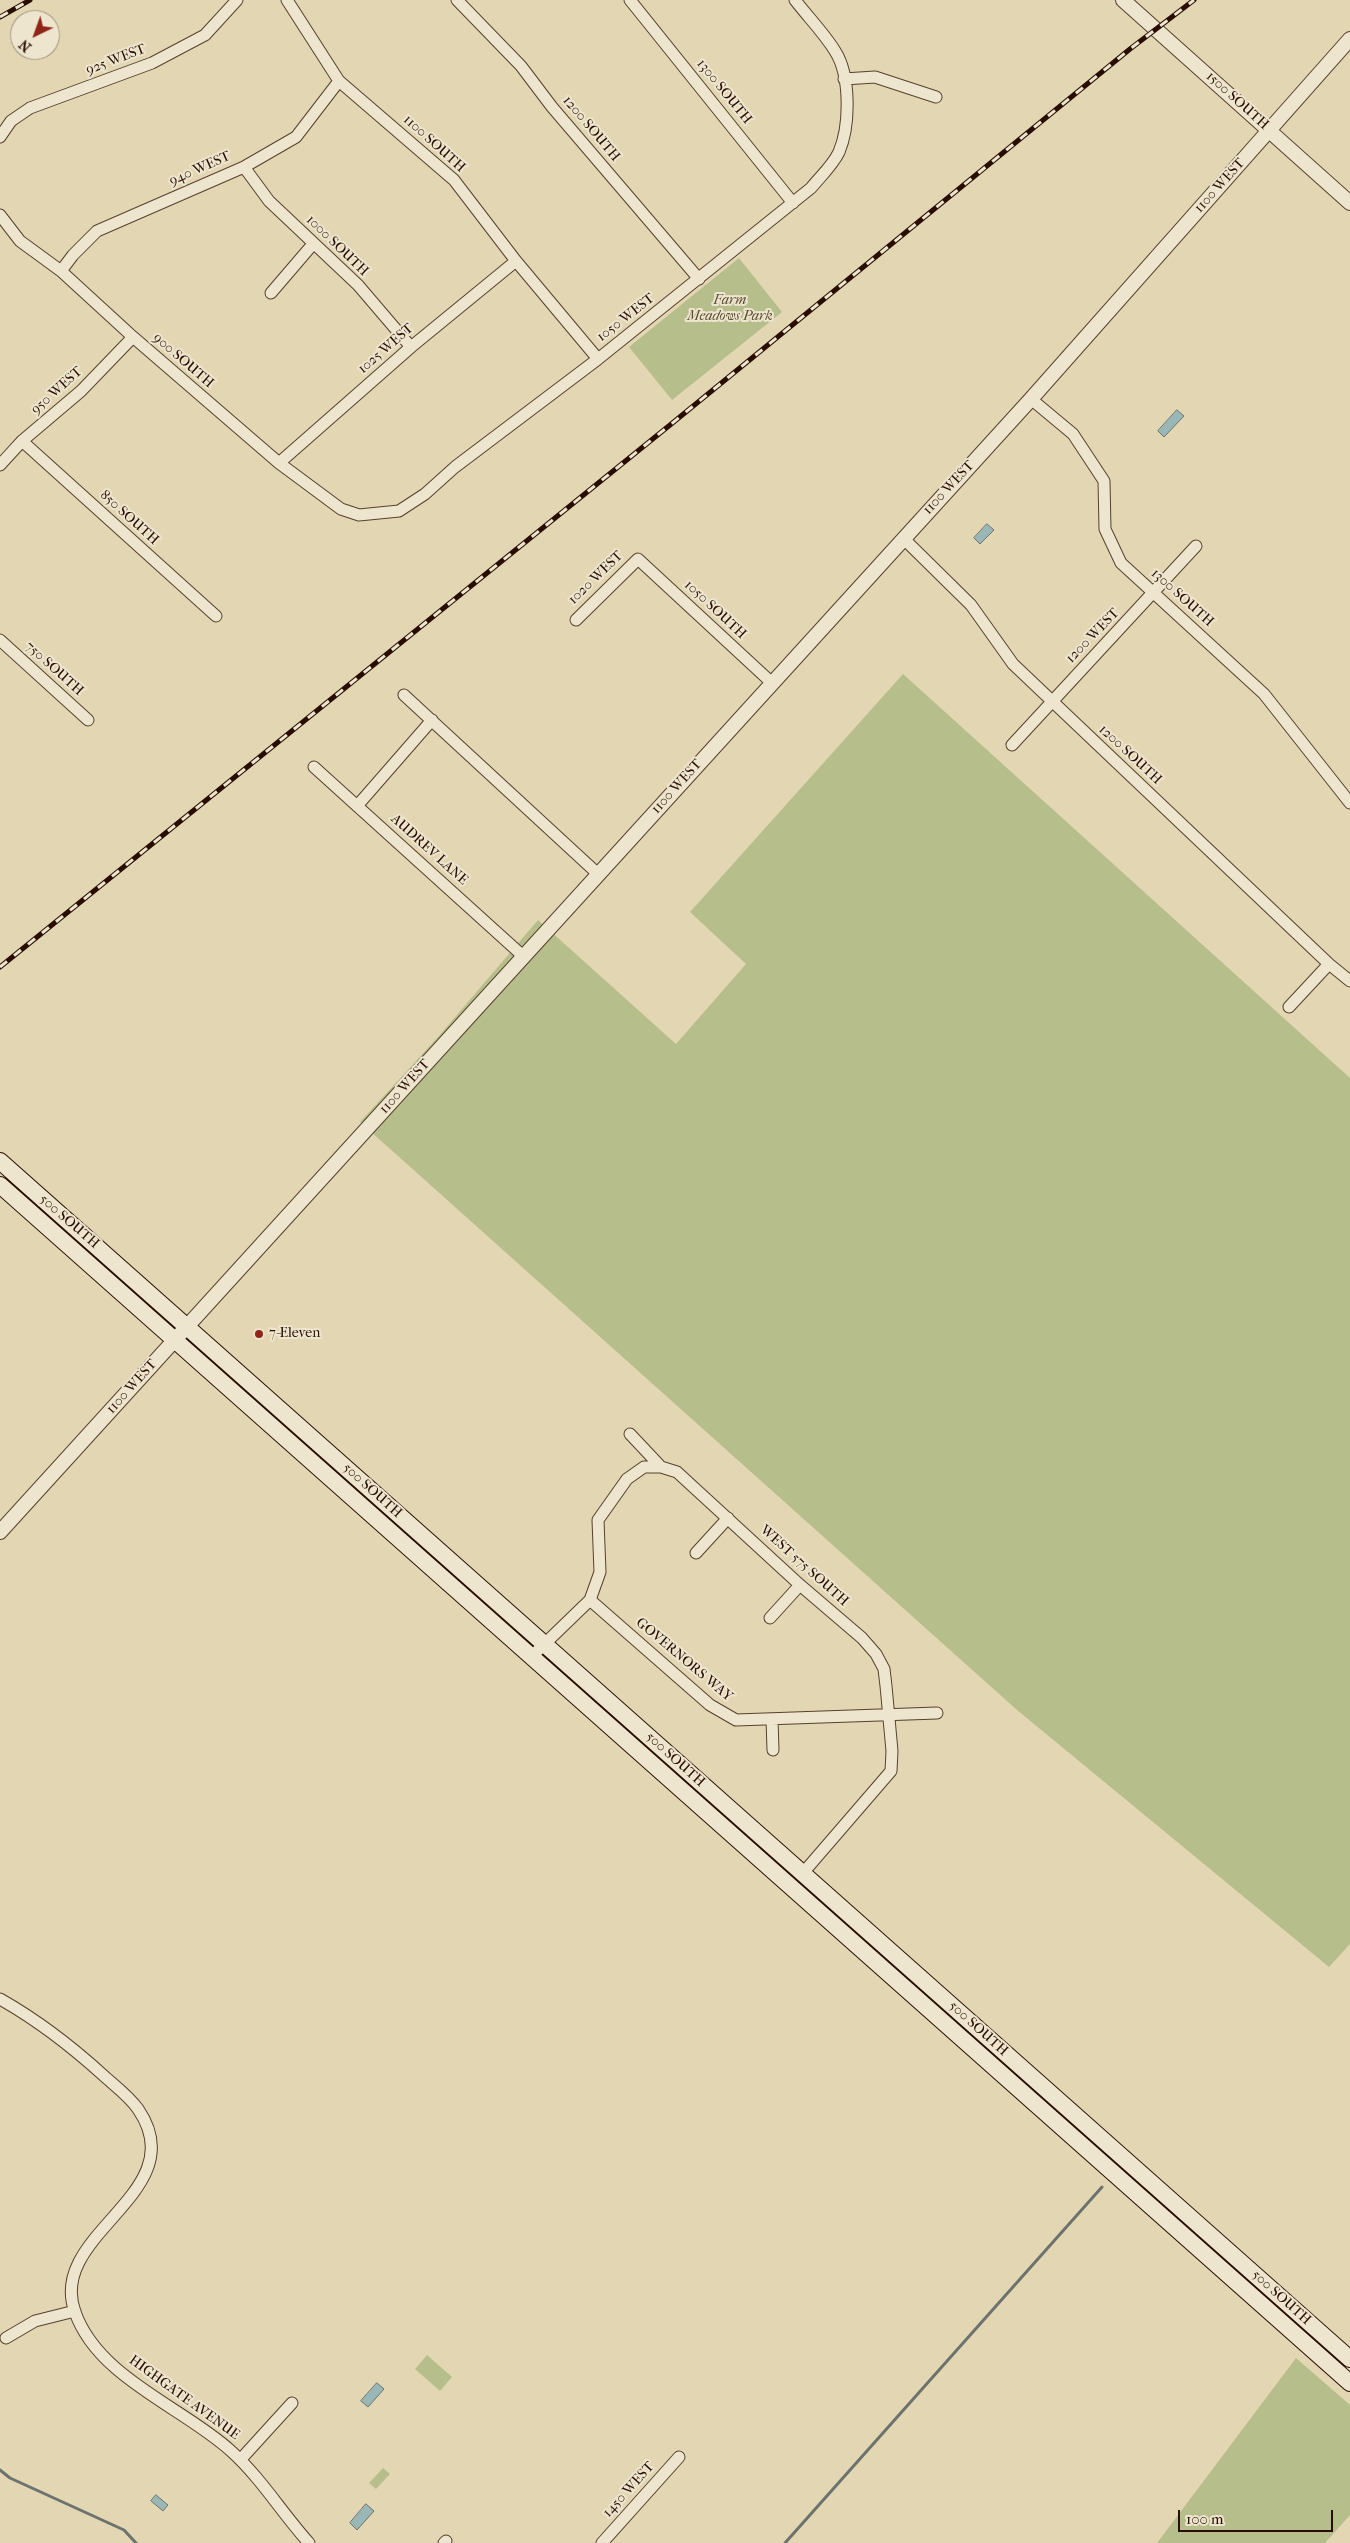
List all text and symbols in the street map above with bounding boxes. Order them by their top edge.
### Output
north arrow [10,10,60,60]
text: N [16,36,35,56]
street label: 925 WEST [84,41,148,79]
street label: 1300 SOUTH [693,56,755,128]
street label: 1500 SOUTH [1202,68,1272,134]
street label: 1200 SOUTH [559,93,623,165]
street label: 1100 SOUTH [399,112,469,176]
street label: 940 WEST [167,148,233,190]
street label: 1100 WEST [1191,155,1249,217]
street label: 1000 SOUTH [302,212,372,280]
street label: 1050 WEST [594,290,658,346]
park label: Farm Meadows Park [687,293,773,326]
street label: 1025 WEST [355,320,417,378]
street label: 900 SOUTH [149,330,217,392]
street label: 950 WEST [28,364,86,418]
street label: 1100 WEST [920,458,978,518]
street label: 850 SOUTH [96,487,162,549]
street label: 1020 WEST [565,548,627,608]
street label: 1300 SOUTH [1147,565,1217,631]
street label: 1050 SOUTH [680,577,750,643]
street label: 1200 WEST [1063,605,1123,667]
street label: 750 SOUTH [21,638,87,700]
street label: 1200 SOUTH [1095,722,1165,788]
street label: 1100 WEST [648,756,706,818]
street label: AUDREV LANE [387,811,471,889]
street label: 1100 WEST [376,1056,434,1118]
street label: 500 SOUTH [36,1191,102,1253]
place label: 7-Eleven [269,1326,320,1342]
marker: 7-Eleven [253,1328,265,1340]
street label: 1100 WEST [103,1356,161,1418]
street label: 500 SOUTH [339,1460,405,1522]
street label: WEST 575 SOUTH [756,1522,852,1610]
street label: GOVERNORS WAY [632,1615,736,1705]
street label: 500 SOUTH [642,1729,708,1791]
street label: 500 SOUTH [945,1998,1011,2060]
street label: 500 SOUTH [1248,2267,1314,2329]
street label: HIGHGATE AVENUE [125,2352,243,2444]
street label: 1450 WEST [600,2459,658,2521]
scale bar [1180,2500,1335,2532]
text: 100 m [1186,2510,1224,2528]

